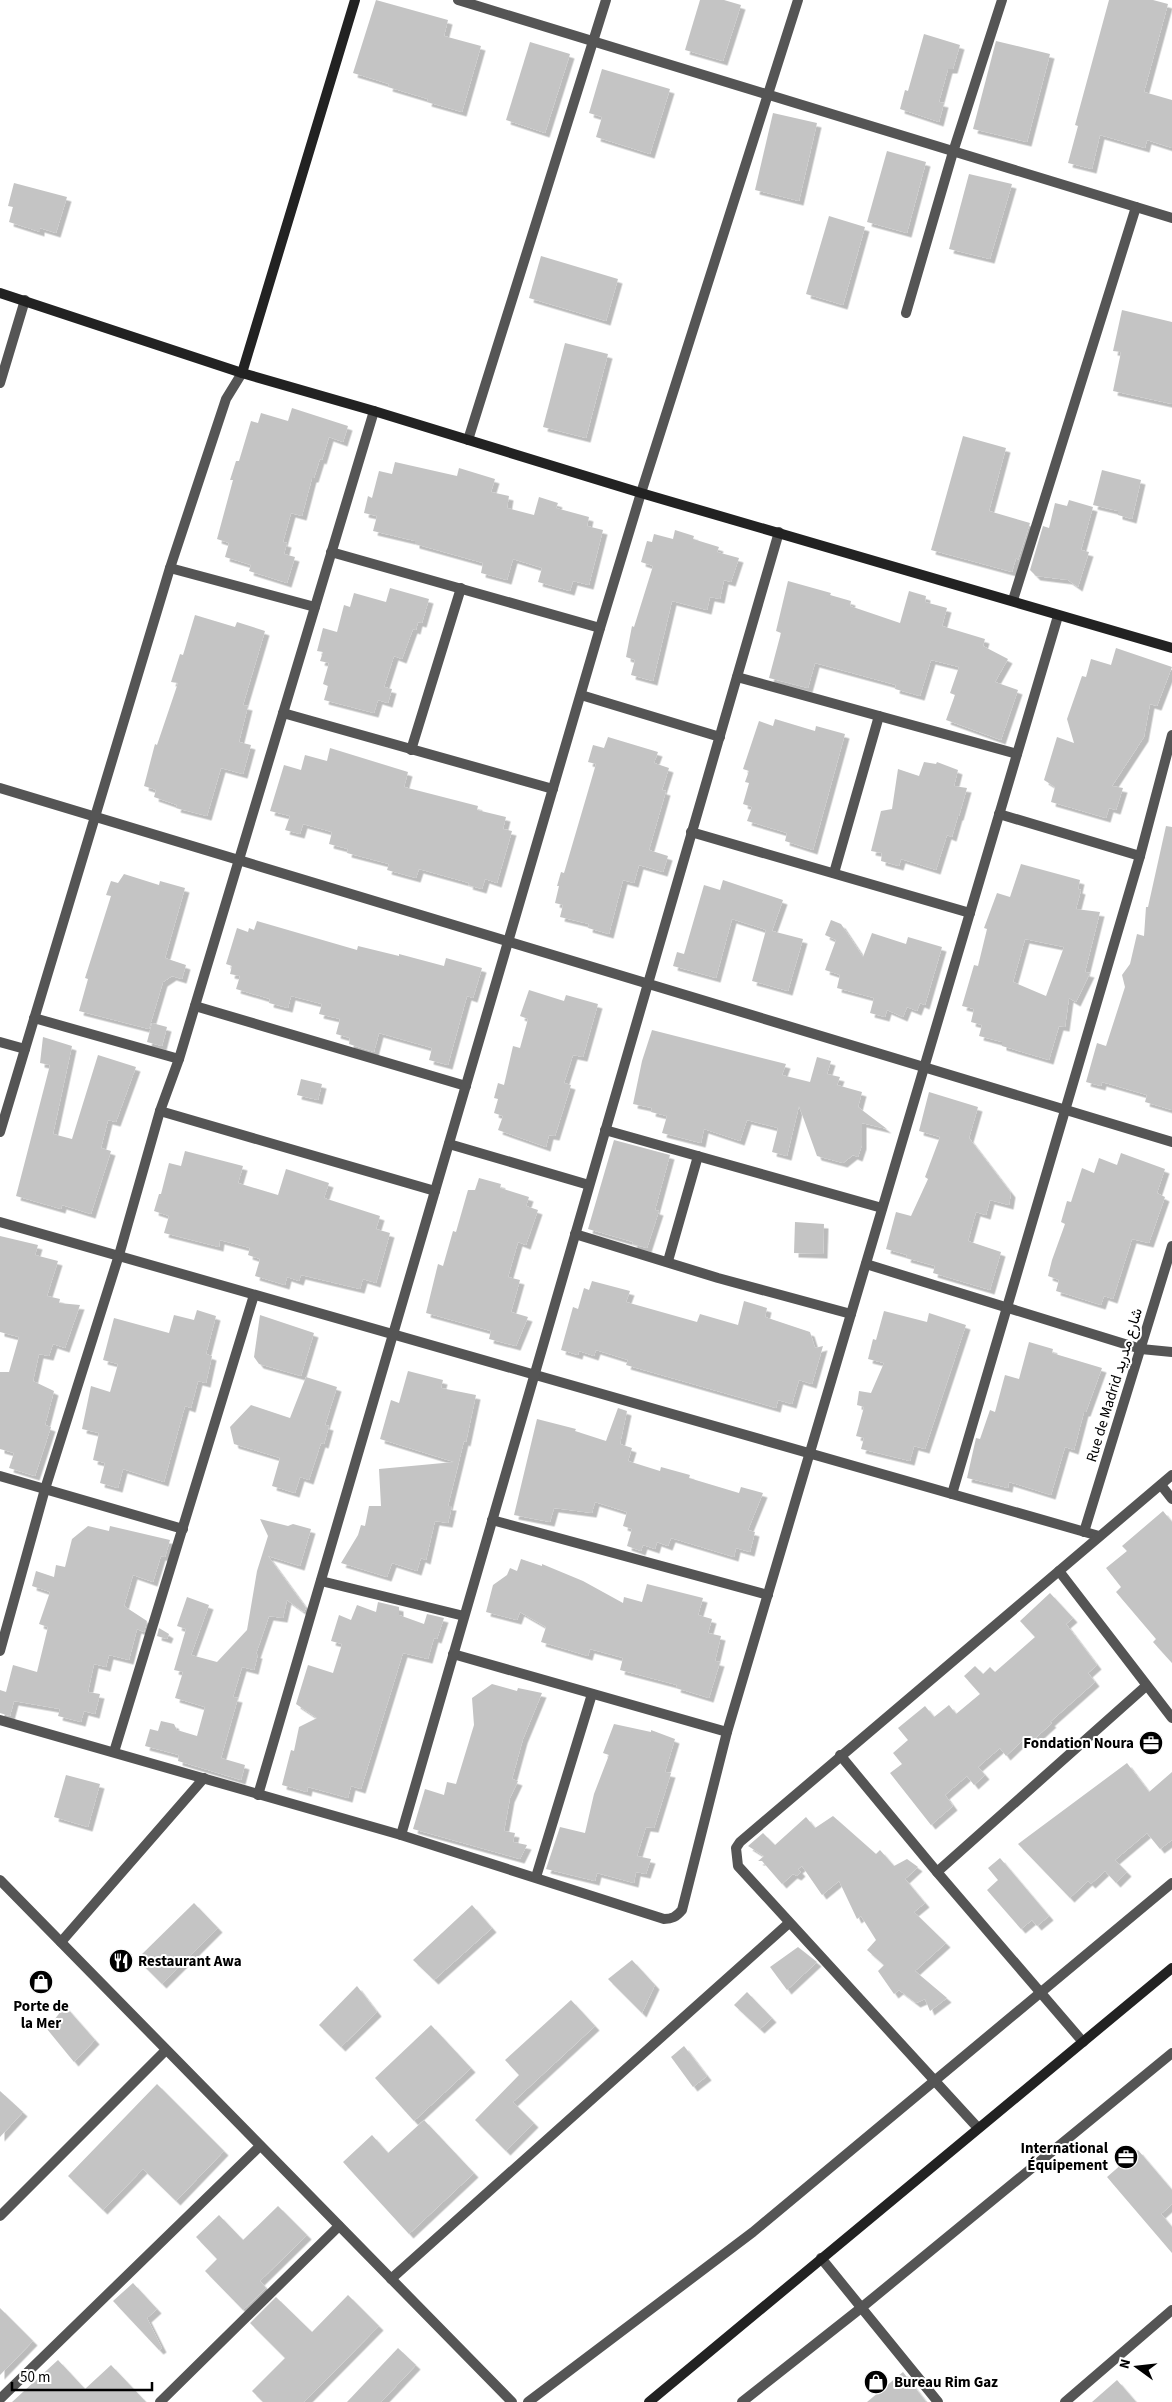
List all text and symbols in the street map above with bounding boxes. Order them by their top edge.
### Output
street label: Rue de Madrid شارع مدريد [1081,1305,1148,1465]
office icon: Fondation Noura [1138,1730,1164,1756]
place label: Fondation Noura [1023,1733,1134,1754]
restaurant icon: Restaurant Awa [108,1948,134,1974]
place label: Restaurant Awa [138,1951,242,1972]
shop icon: Porte de la Mer [28,1969,54,1995]
place label: Porte de la Mer [13,1996,69,2034]
place label: International Équipement [1020,2138,1109,2176]
office icon: International Équipement [1113,2144,1139,2170]
north arrow [1112,2342,1162,2392]
text: N [1115,2357,1136,2371]
scale bar [12,2360,152,2392]
text: 50 m [20,2367,50,2388]
shop icon: Bureau Rim Gaz [863,2369,889,2395]
place label: Bureau Rim Gaz [894,2372,998,2393]

